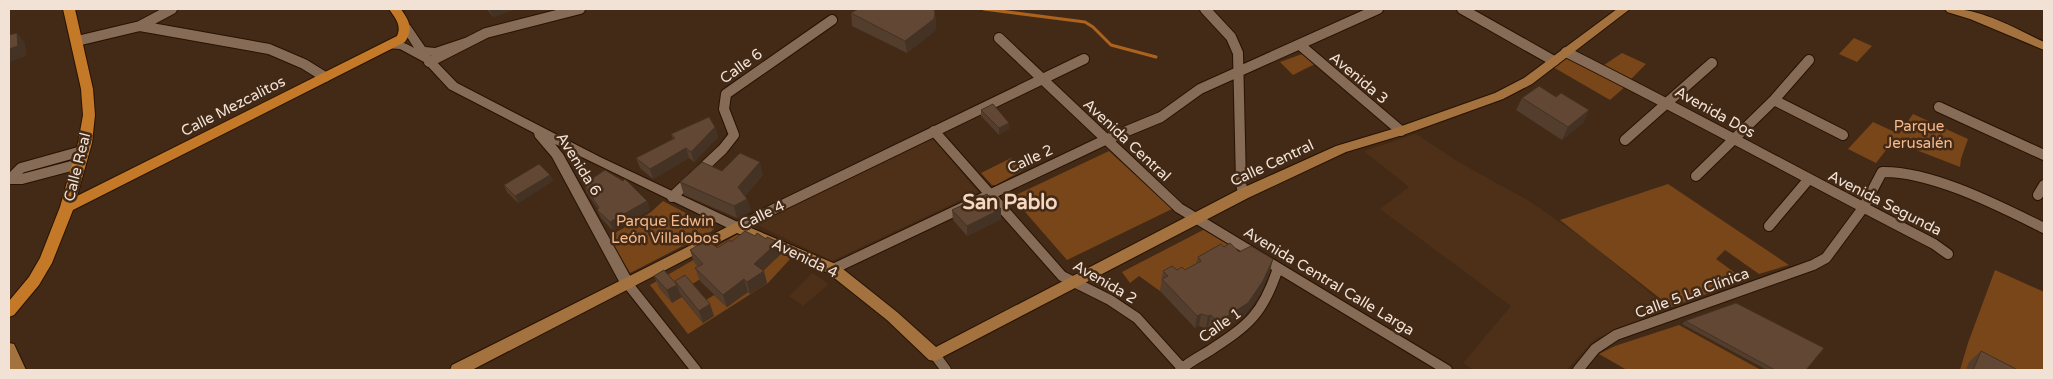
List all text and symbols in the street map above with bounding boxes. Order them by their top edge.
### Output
street label: Calle 6 [716,45,766,87]
street label: Avenida 3 [1326,48,1392,108]
street label: Calle Mezcalitos [178,72,288,140]
street label: Avenida Dos [1672,83,1758,141]
street label: Avenida Central [1080,95,1174,185]
park label: Parque Jerusalén [1885,117,1953,152]
street label: Avenida 6 [553,129,605,199]
street label: Calle Real [60,131,94,203]
street label: Calle Central [1227,136,1317,190]
street label: Calle 2 [1004,141,1056,177]
street label: Avenida Segunda [1825,167,1945,239]
district label: San Pablo [963,191,1057,215]
street label: Calle 4 [736,196,788,234]
park label: Parque Edwin León Villalobos [611,212,719,247]
street label: Avenida Central Calle Larga [1240,223,1418,339]
street label: Avenida 4 [769,234,841,282]
street label: Avenida 2 [1070,256,1140,308]
street label: Calle 5 La Clínica [1632,264,1752,322]
street label: Calle 1 [1195,304,1245,346]

